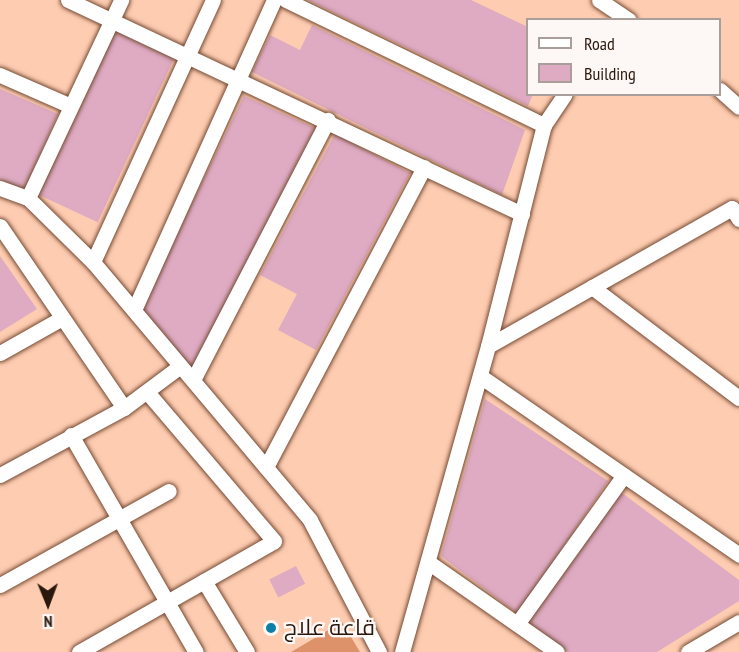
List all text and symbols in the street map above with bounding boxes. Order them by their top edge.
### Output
legend [526,18,721,96]
text: Road [584,32,615,55]
text: Building [584,62,636,85]
north arrow [18,574,78,634]
text: N [44,612,53,632]
place label: قاعة علاج [284,615,375,641]
marker: قاعة علاج [262,619,280,637]

